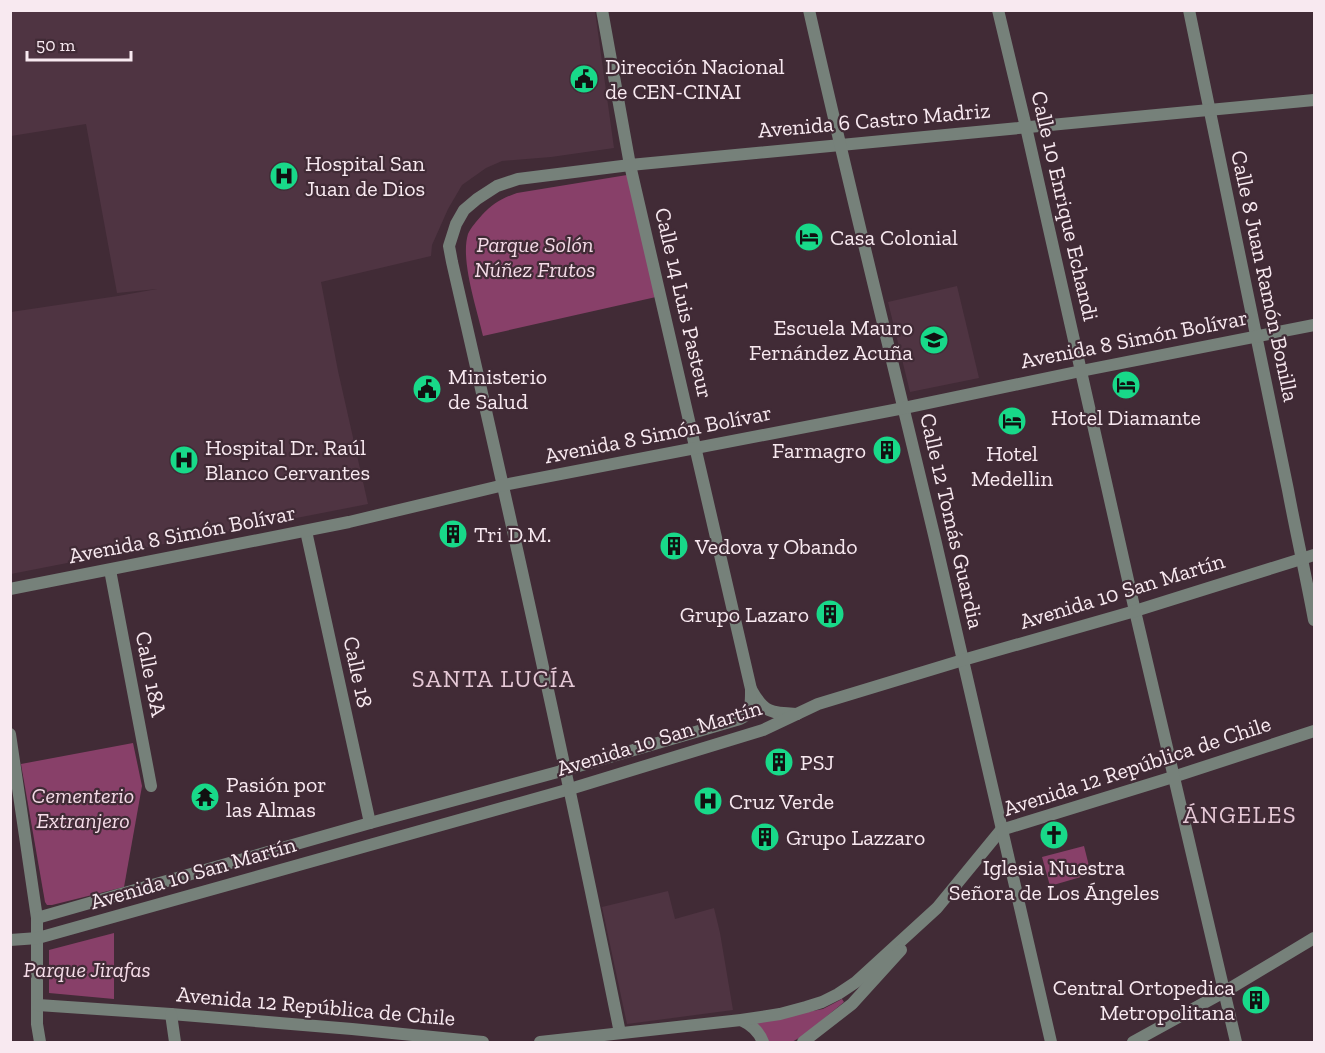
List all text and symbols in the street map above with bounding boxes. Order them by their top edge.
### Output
scale bar [27,24,130,62]
text: 50 m [36,34,76,56]
place label: Dirección Nacional de CEN-CINAI [605,53,785,105]
public building icon: Dirección Nacional de CEN-CINAI [568,63,600,95]
street label: Calle 10 Enrique Echandi [1025,88,1105,324]
street label: Avenida 6 Castro Madriz [757,96,991,144]
street label: Calle 8 Juan Ramón Bonilla [1225,148,1305,404]
place label: Hospital San Juan de Dios [305,150,425,202]
hospital icon: Hospital San Juan de Dios [268,160,300,192]
street label: Calle 14 Luis Pasteur [649,205,719,401]
hotel icon: Casa Colonial [793,221,825,253]
place label: Casa Colonial [830,224,958,251]
park label: Parque Solón Núñez Frutos [475,231,595,283]
street label: Avenida 8 Simón Bolívar [1018,304,1250,374]
place label: Escuela Mauro Fernández Acuña [749,314,913,366]
school or university icon: Escuela Mauro Fernández Acuña [918,324,950,356]
place label: Ministerio de Salud [448,363,547,415]
hotel icon: Hotel Diamante [1110,369,1142,401]
public building icon: Ministerio de Salud [411,373,443,405]
street label: Avenida 8 Simón Bolívar [542,399,774,469]
place label: Hotel Diamante [1051,404,1201,431]
hotel icon: Hotel Medellin [996,405,1028,437]
street label: Calle 12 Tomás Guardia [914,411,990,632]
place label: Hospital Dr. Raúl Blanco Cervantes [205,434,370,486]
building icon: Farmagro [871,434,903,466]
place label: Farmagro [772,437,866,464]
place label: Hotel Medellin [971,440,1053,492]
hospital icon: Hospital Dr. Raúl Blanco Cervantes [168,444,200,476]
street label: Avenida 8 Simón Bolívar [66,499,298,569]
building icon: Tri D.M. [437,518,469,550]
place label: Tri D.M. [474,521,551,548]
building icon: Vedova y Obando [658,530,690,562]
place label: Vedova y Obando [694,533,857,560]
street label: Avenida 10 San Martín [1016,547,1228,635]
building icon: Grupo Lazaro [814,598,846,630]
place label: Grupo Lazaro [680,601,809,628]
street label: Calle 18A [130,629,173,720]
street label: Calle 18 [337,634,379,710]
district label: SANTA LUCÍA [412,664,576,693]
street label: Avenida 10 San Martín [553,694,765,782]
street label: Avenida 12 República de Chile [1000,710,1274,822]
building icon: PSJ [763,746,795,778]
place label: PSJ [800,749,834,776]
place label: Pasión por las Almas [226,771,326,823]
temple icon: Pasión por las Almas [189,781,221,813]
park label: Cementerio Extranjero [32,782,134,834]
hospital icon: Cruz Verde [692,785,724,817]
place label: Cruz Verde [729,788,834,815]
district label: ÁNGELES [1183,800,1297,829]
church icon: Iglesia Nuestra Señora de Los Ángeles [1038,819,1070,851]
building icon: Grupo Lazzaro [749,821,781,853]
place label: Grupo Lazzaro [786,824,925,851]
street label: Avenida 10 San Martín [87,831,299,915]
place label: Iglesia Nuestra Señora de Los Ángeles [949,854,1159,906]
park label: Parque Jirafas [23,956,151,983]
place label: Central Ortopedica Metropolitana [1053,974,1235,1026]
street label: Avenida 12 República de Chile [176,980,456,1032]
building icon: Central Ortopedica Metropolitana [1240,984,1272,1016]

